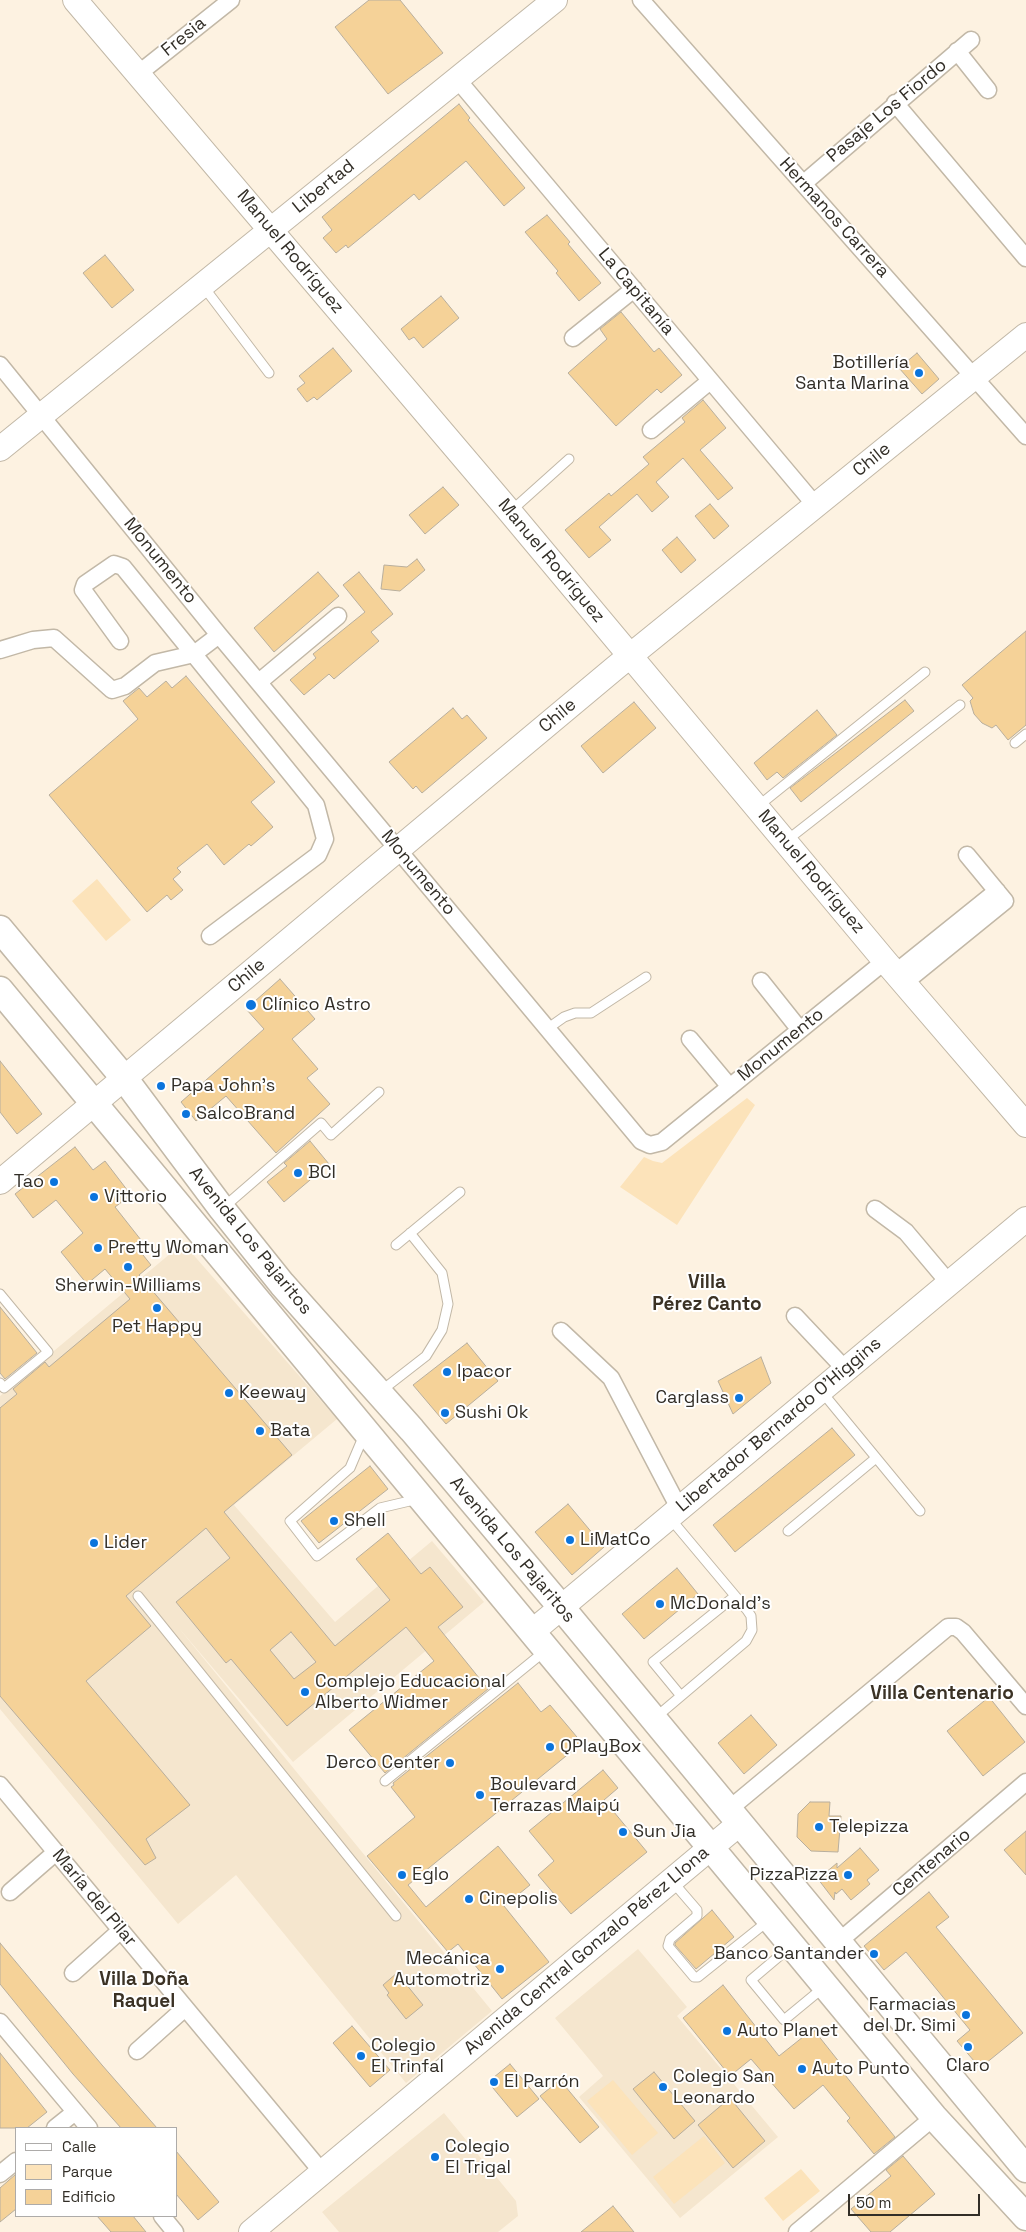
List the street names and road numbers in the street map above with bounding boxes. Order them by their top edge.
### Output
street label: Fresia [157,13,211,61]
street label: Pasaje Los Fiordo [823,55,951,167]
street label: Hermanos Carrera [774,154,894,282]
street label: Libertad [289,156,359,218]
street label: Manuel Rodríguez [232,186,348,318]
street label: La Capitanía [593,244,679,340]
street label: Chile [849,438,895,482]
street label: Manuel Rodríguez [493,495,609,627]
street label: Monumento [119,514,201,608]
street label: Chile [535,694,581,738]
street label: Manuel Rodríguez [753,806,869,938]
street label: Monumento [376,826,460,920]
street label: Chile [224,954,270,998]
street label: Monumento [734,1004,828,1086]
street label: Avenida Los Pajaritos [184,1163,316,1319]
street label: Libertador Bernardo O'Higgins [672,1333,886,1517]
street label: Avenida Los Pajaritos [445,1473,579,1627]
street label: Centenario [889,1824,975,1902]
street label: Avenida Central Gonzalo Pérez Llona [460,1842,714,2060]
street label: María del Pilar [47,1845,141,1951]

